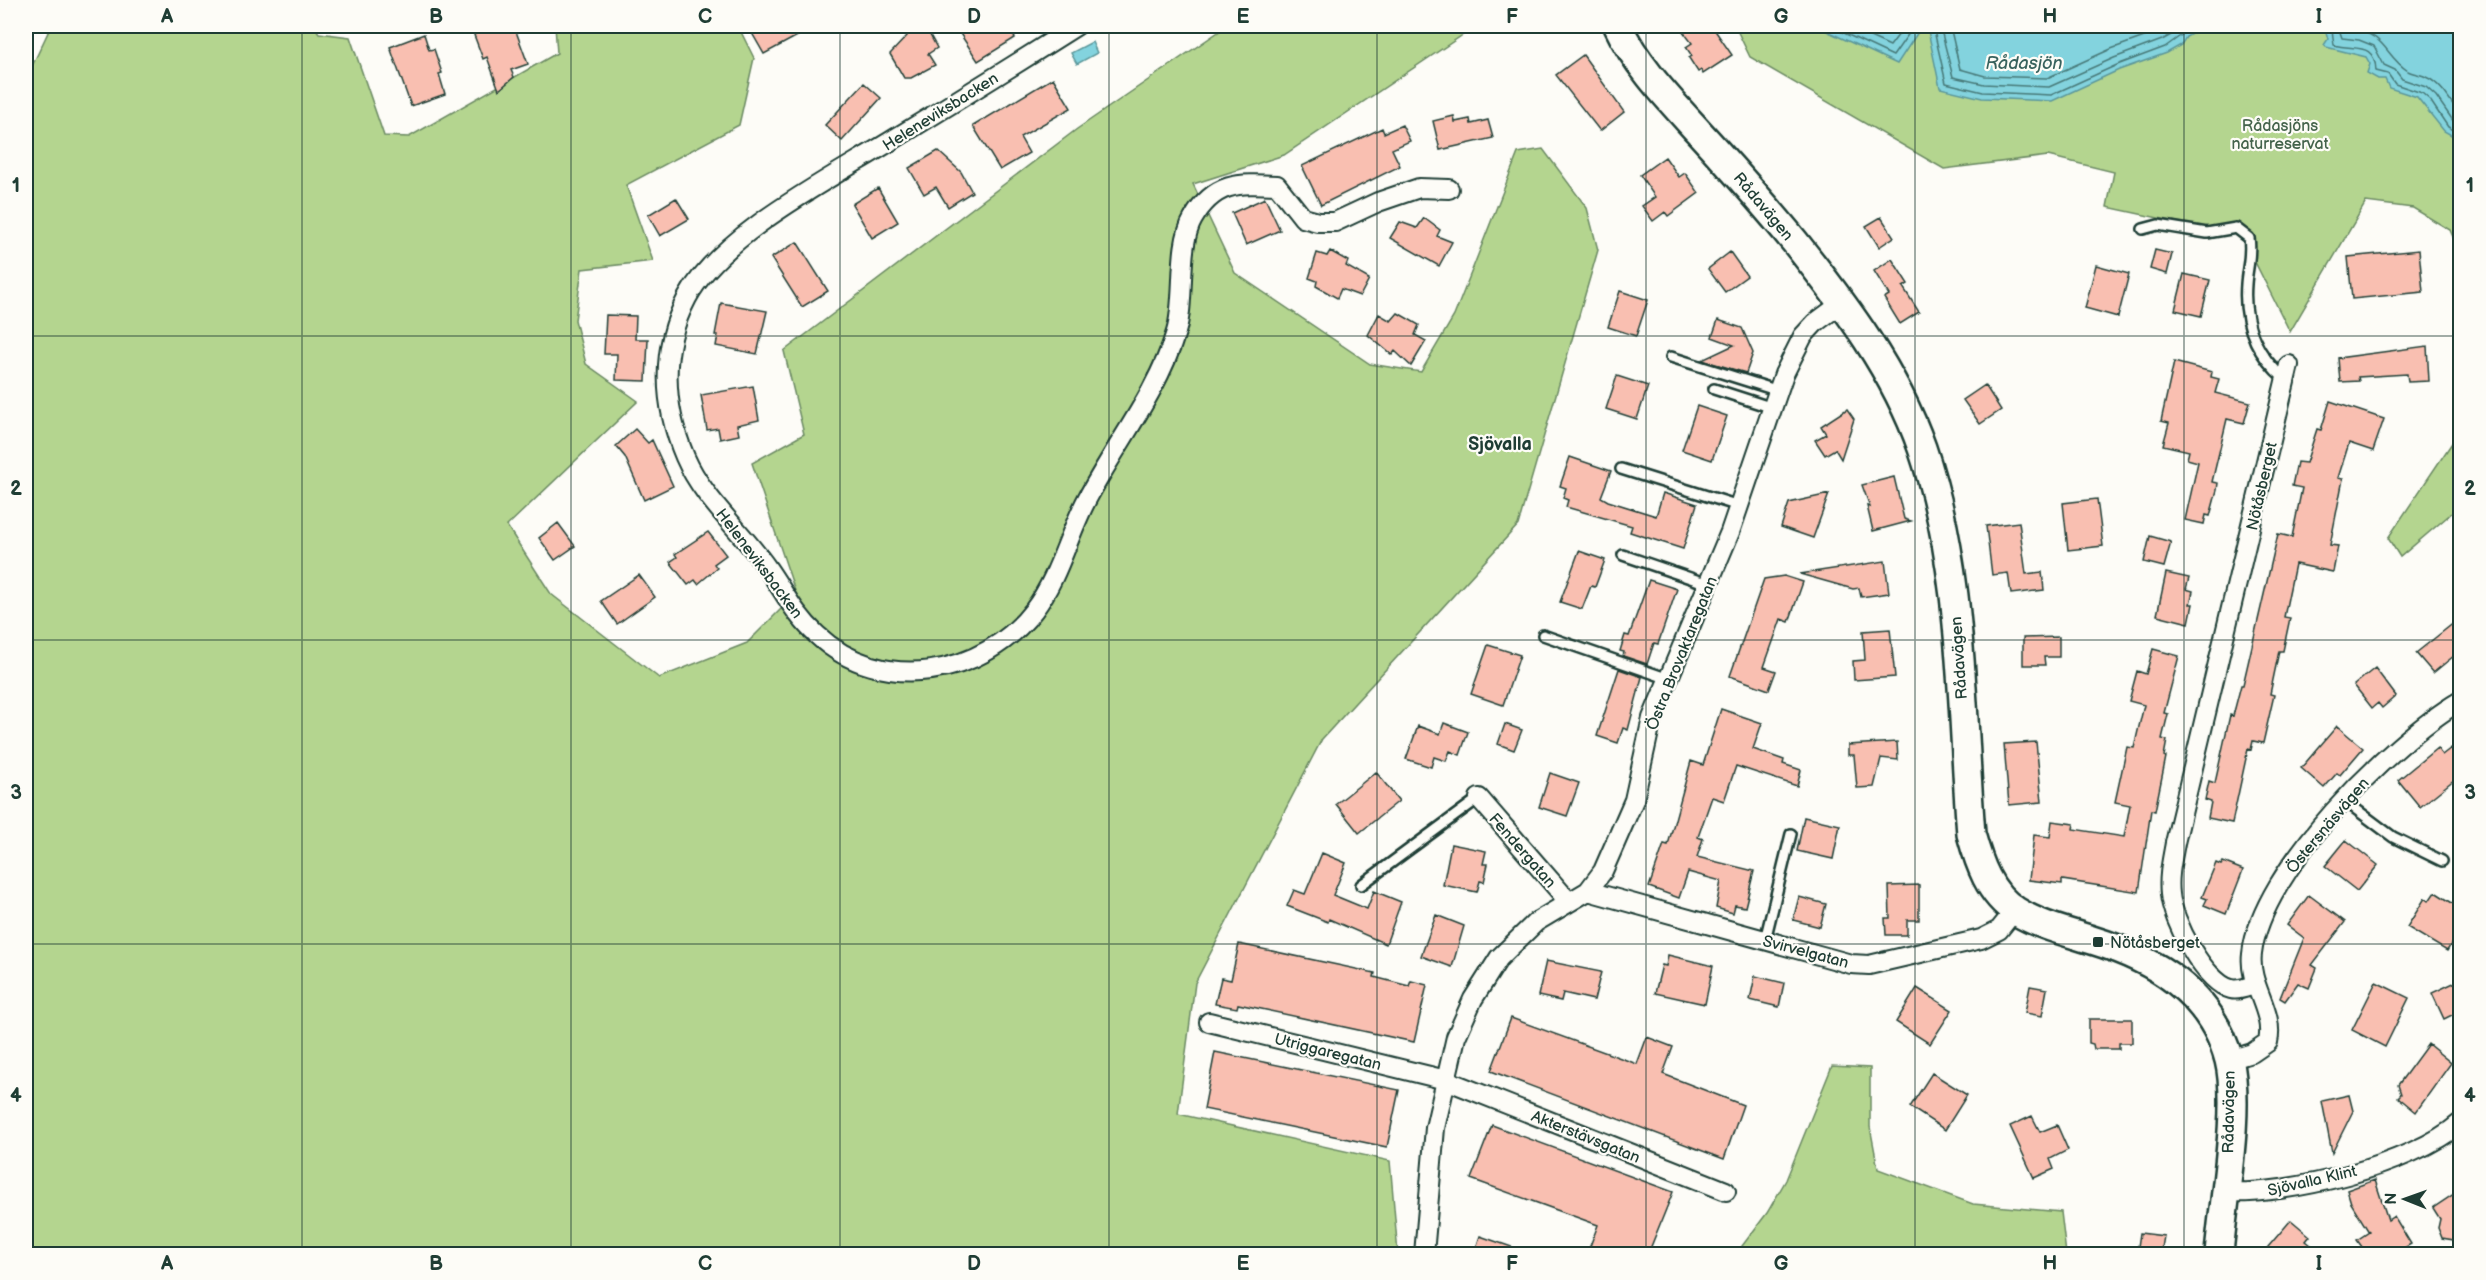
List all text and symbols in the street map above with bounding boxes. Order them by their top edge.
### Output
text: A [160,5,174,29]
text: B [429,5,443,29]
text: C [698,5,712,29]
text: D [967,5,981,29]
text: E [1237,5,1250,29]
text: F [1506,5,1518,29]
text: G [1774,5,1789,29]
text: H [2043,5,2057,29]
text: I [2316,5,2322,29]
water label: Rådasjön [1985,53,2063,74]
street label: Heleneviksbacken [880,69,1002,155]
park label: Rådasjöns naturreservat [2231,117,2329,154]
street label: Rådavägen [1729,169,1797,245]
text: 1 [12,174,20,198]
text: 1 [2466,174,2474,198]
district label: Sjövalla [1468,434,1532,455]
street label: Nötåsberget [2243,440,2282,532]
text: 2 [10,477,22,501]
text: 2 [2464,477,2476,501]
street label: Heleneviksbacken [711,505,806,622]
street label: Östra Brovaktaregatan [1641,573,1722,733]
street label: Rådavägen [1947,616,1972,700]
street label: Östersnäsvägen [2281,773,2374,878]
text: 3 [10,781,22,805]
text: 3 [2464,781,2476,805]
street label: Fendergatan [1484,810,1559,892]
street label: Svirvelgatan [1761,932,1851,973]
place label: Nötåsberget [2110,934,2200,953]
marker: Nötåsberget [2091,935,2105,949]
street label: Utriggaregatan [1272,1030,1383,1075]
street label: Rådavägen [2219,1070,2240,1154]
text: 4 [10,1084,22,1108]
text: 4 [2464,1084,2476,1108]
street label: Akterstävsgatan [1528,1107,1643,1168]
street label: Sjövalla Klint [2266,1162,2359,1201]
north arrow [2375,1169,2435,1229]
text: N [2382,1193,2401,1205]
text: A [160,1252,174,1276]
text: B [429,1252,443,1276]
text: C [698,1252,712,1276]
text: D [967,1252,981,1276]
text: E [1237,1252,1250,1276]
text: F [1506,1252,1518,1276]
text: G [1774,1252,1789,1276]
text: H [2043,1252,2057,1276]
text: I [2316,1252,2322,1276]

